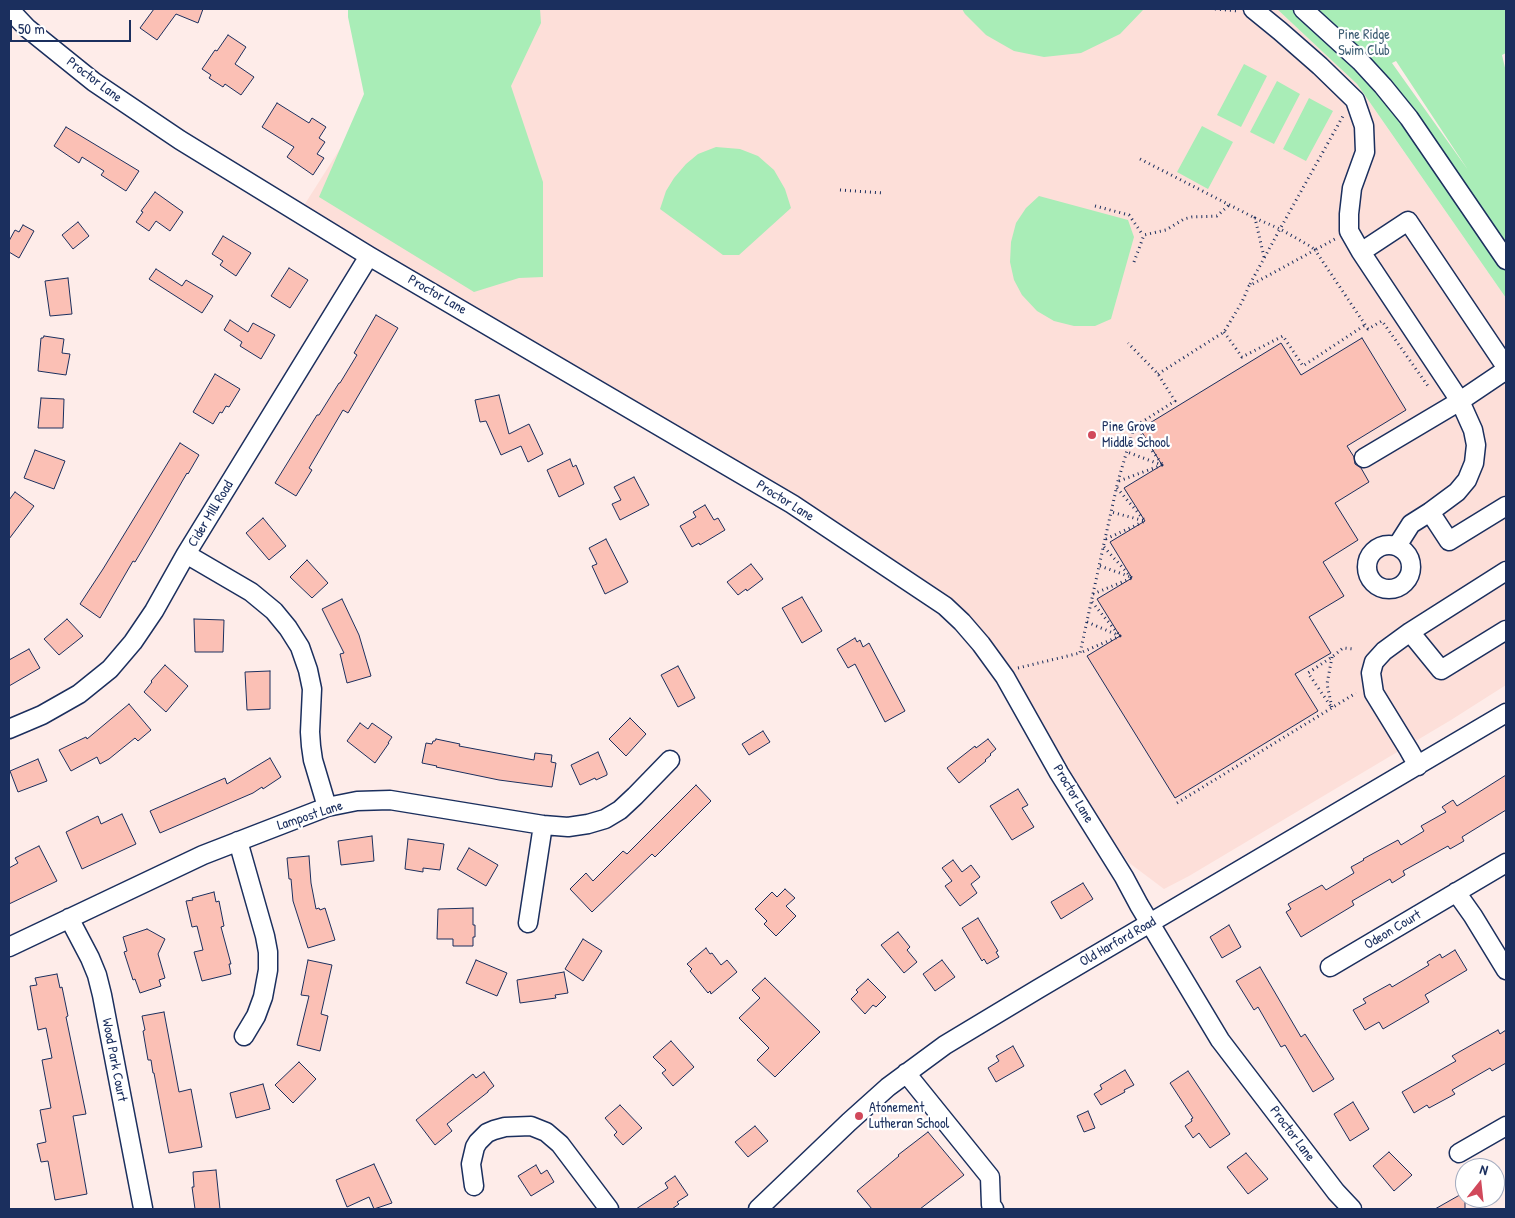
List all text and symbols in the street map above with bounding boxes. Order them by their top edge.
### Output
scale bar [12,10,134,42]
text: 50 m [18,18,45,39]
park label: Pine Ridge Swim Club [1338,27,1390,59]
street label: Proctor Lane [63,54,125,106]
street label: Proctor Lane [405,272,469,318]
place label: Pine Grove Middle School [1102,419,1170,452]
marker: Pine Grove Middle School [1086,429,1098,441]
street label: Proctor Lane [753,477,817,525]
street label: Cider Mill Road [185,478,237,550]
street label: Proctor Lane [1049,762,1097,826]
street label: Lampost Lane [275,798,345,834]
street label: Odeon Court [1362,907,1424,953]
street label: Old Harford Road [1077,913,1159,971]
street label: Wood Park Court [98,1017,130,1103]
place label: Atonement Lutheran School [869,1100,949,1132]
street label: Proctor Lane [1266,1103,1318,1165]
marker: Atonement Lutheran School [853,1110,865,1122]
north arrow [1455,1158,1505,1208]
text: N [1478,1159,1490,1179]

